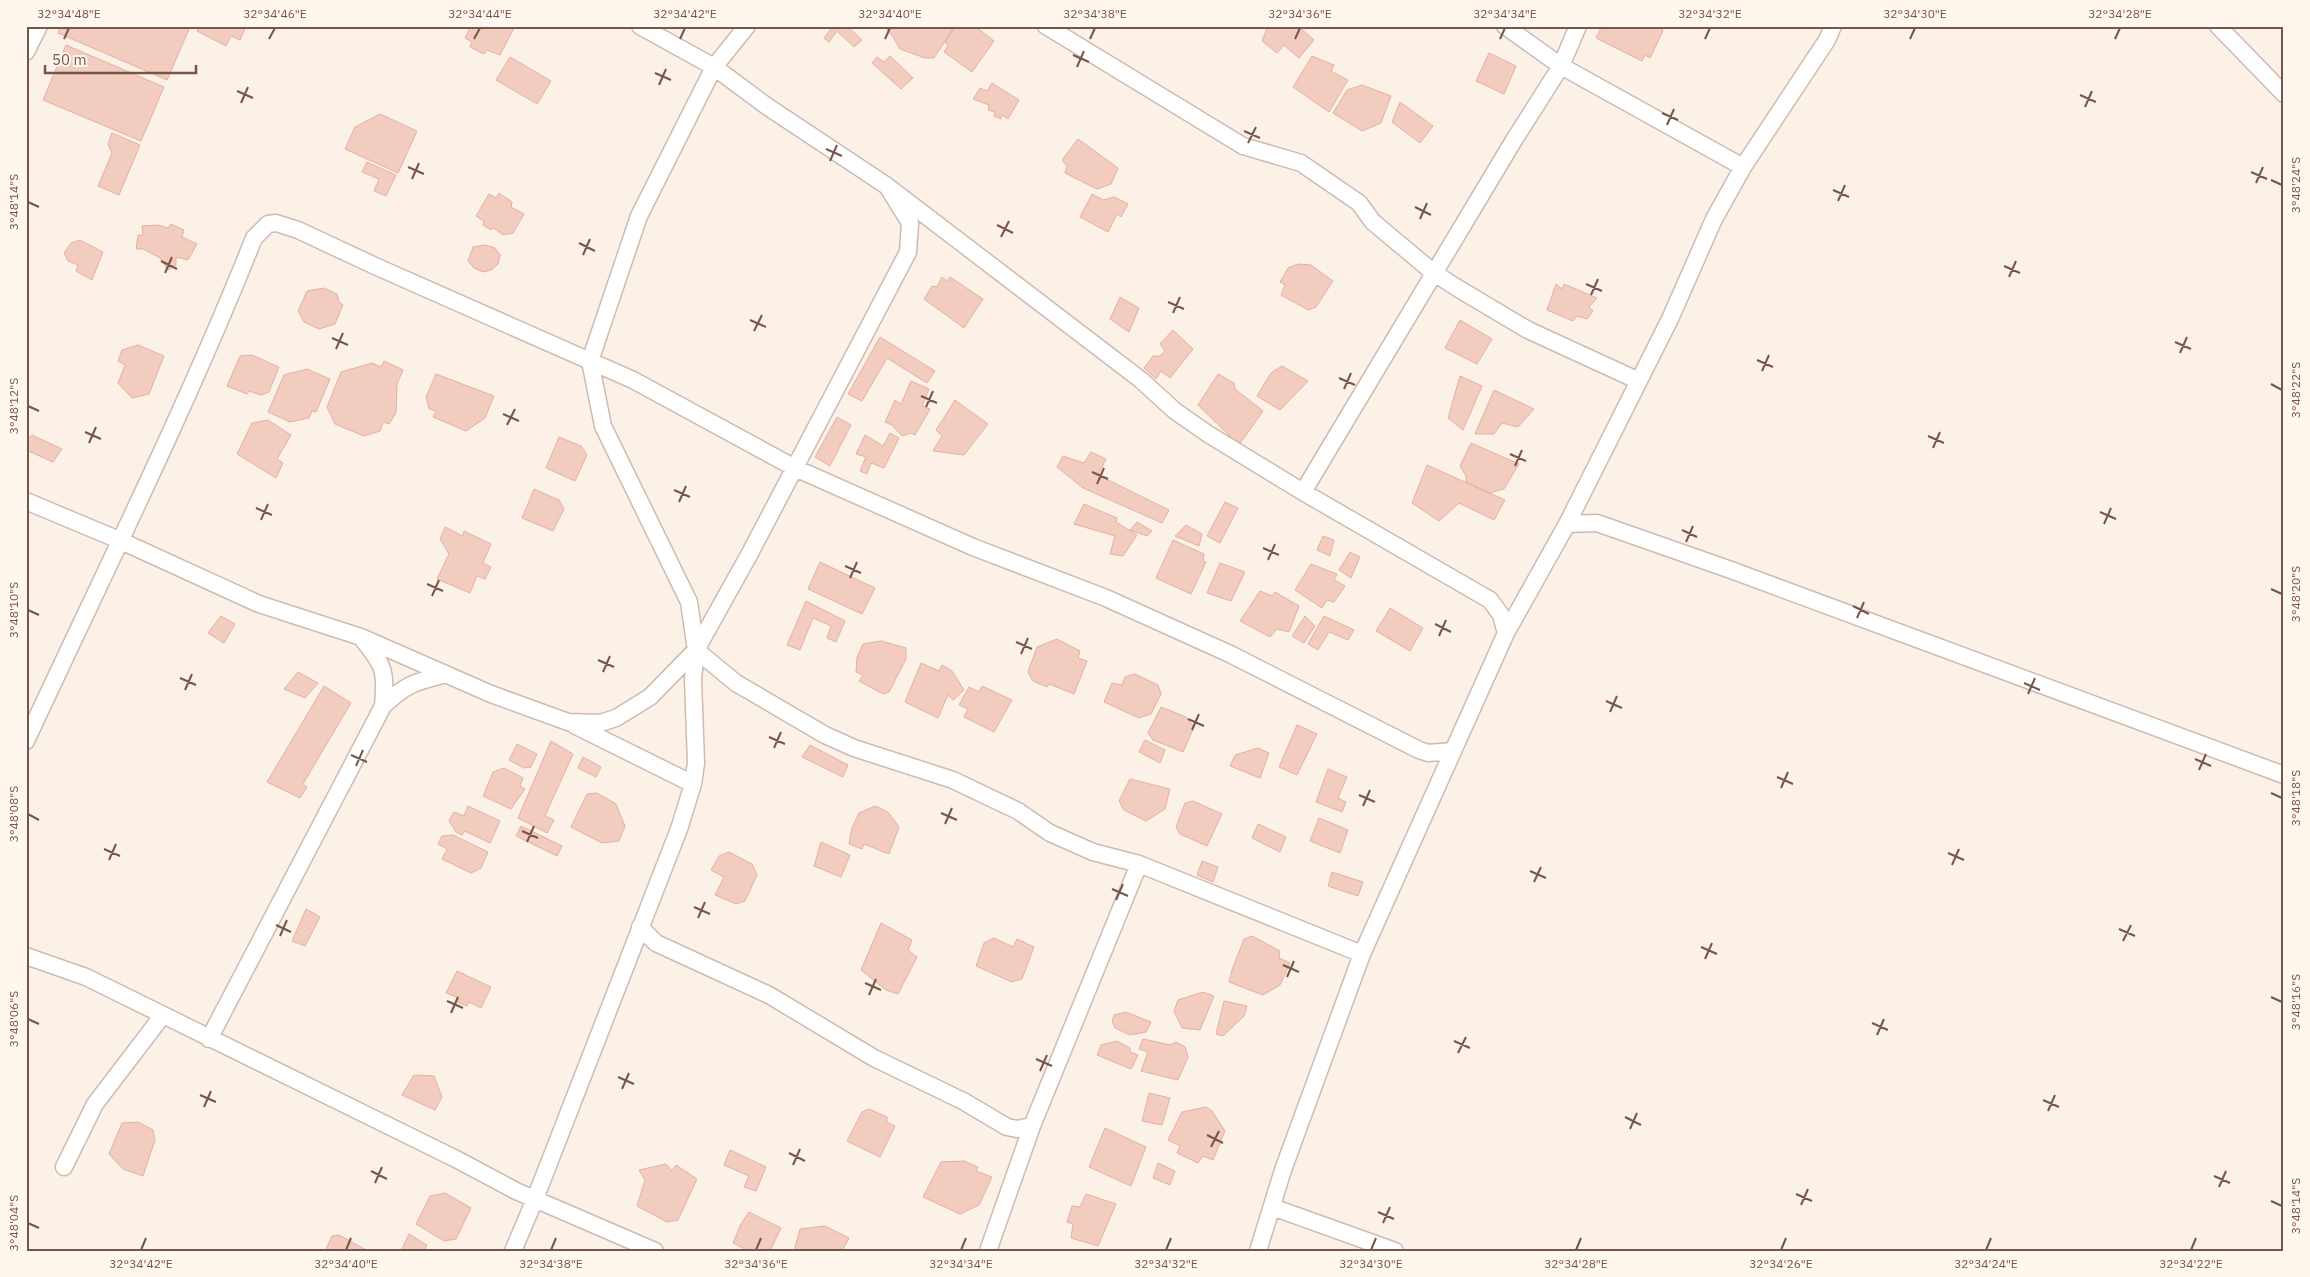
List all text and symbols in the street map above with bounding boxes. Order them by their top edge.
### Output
text: 32°34'48"E [37,6,101,21]
text: 32°34'46"E [243,6,307,21]
text: 32°34'44"E [448,6,512,21]
text: 32°34'42"E [653,6,717,21]
text: 32°34'40"E [858,6,922,21]
text: 32°34'38"E [1063,6,1127,21]
text: 32°34'36"E [1268,6,1332,21]
text: 32°34'34"E [1473,6,1537,21]
text: 32°34'32"E [1678,6,1742,21]
text: 32°34'30"E [1883,6,1947,21]
text: 32°34'28"E [2088,6,2152,21]
scale bar [45,42,196,74]
text: 50 m [52,50,87,69]
text: 3°48'24"S [2288,157,2303,213]
text: 3°48'14"S [6,174,21,230]
text: 3°48'22"S [2288,362,2303,418]
text: 3°48'12"S [6,378,21,434]
text: 3°48'20"S [2288,566,2303,622]
text: 3°48'10"S [6,582,21,638]
text: 3°48'18"S [2288,770,2303,826]
text: 3°48'08"S [6,786,21,842]
text: 3°48'16"S [2288,974,2303,1030]
text: 3°48'06"S [6,991,21,1047]
text: 3°48'14"S [2288,1178,2303,1234]
text: 3°48'04"S [6,1195,21,1251]
text: 32°34'42"E [109,1256,173,1271]
text: 32°34'40"E [314,1256,378,1271]
text: 32°34'38"E [519,1256,583,1271]
text: 32°34'36"E [724,1256,788,1271]
text: 32°34'34"E [929,1256,993,1271]
text: 32°34'32"E [1134,1256,1198,1271]
text: 32°34'30"E [1339,1256,1403,1271]
text: 32°34'28"E [1544,1256,1608,1271]
text: 32°34'26"E [1749,1256,1813,1271]
text: 32°34'24"E [1954,1256,2018,1271]
text: 32°34'22"E [2159,1256,2223,1271]

